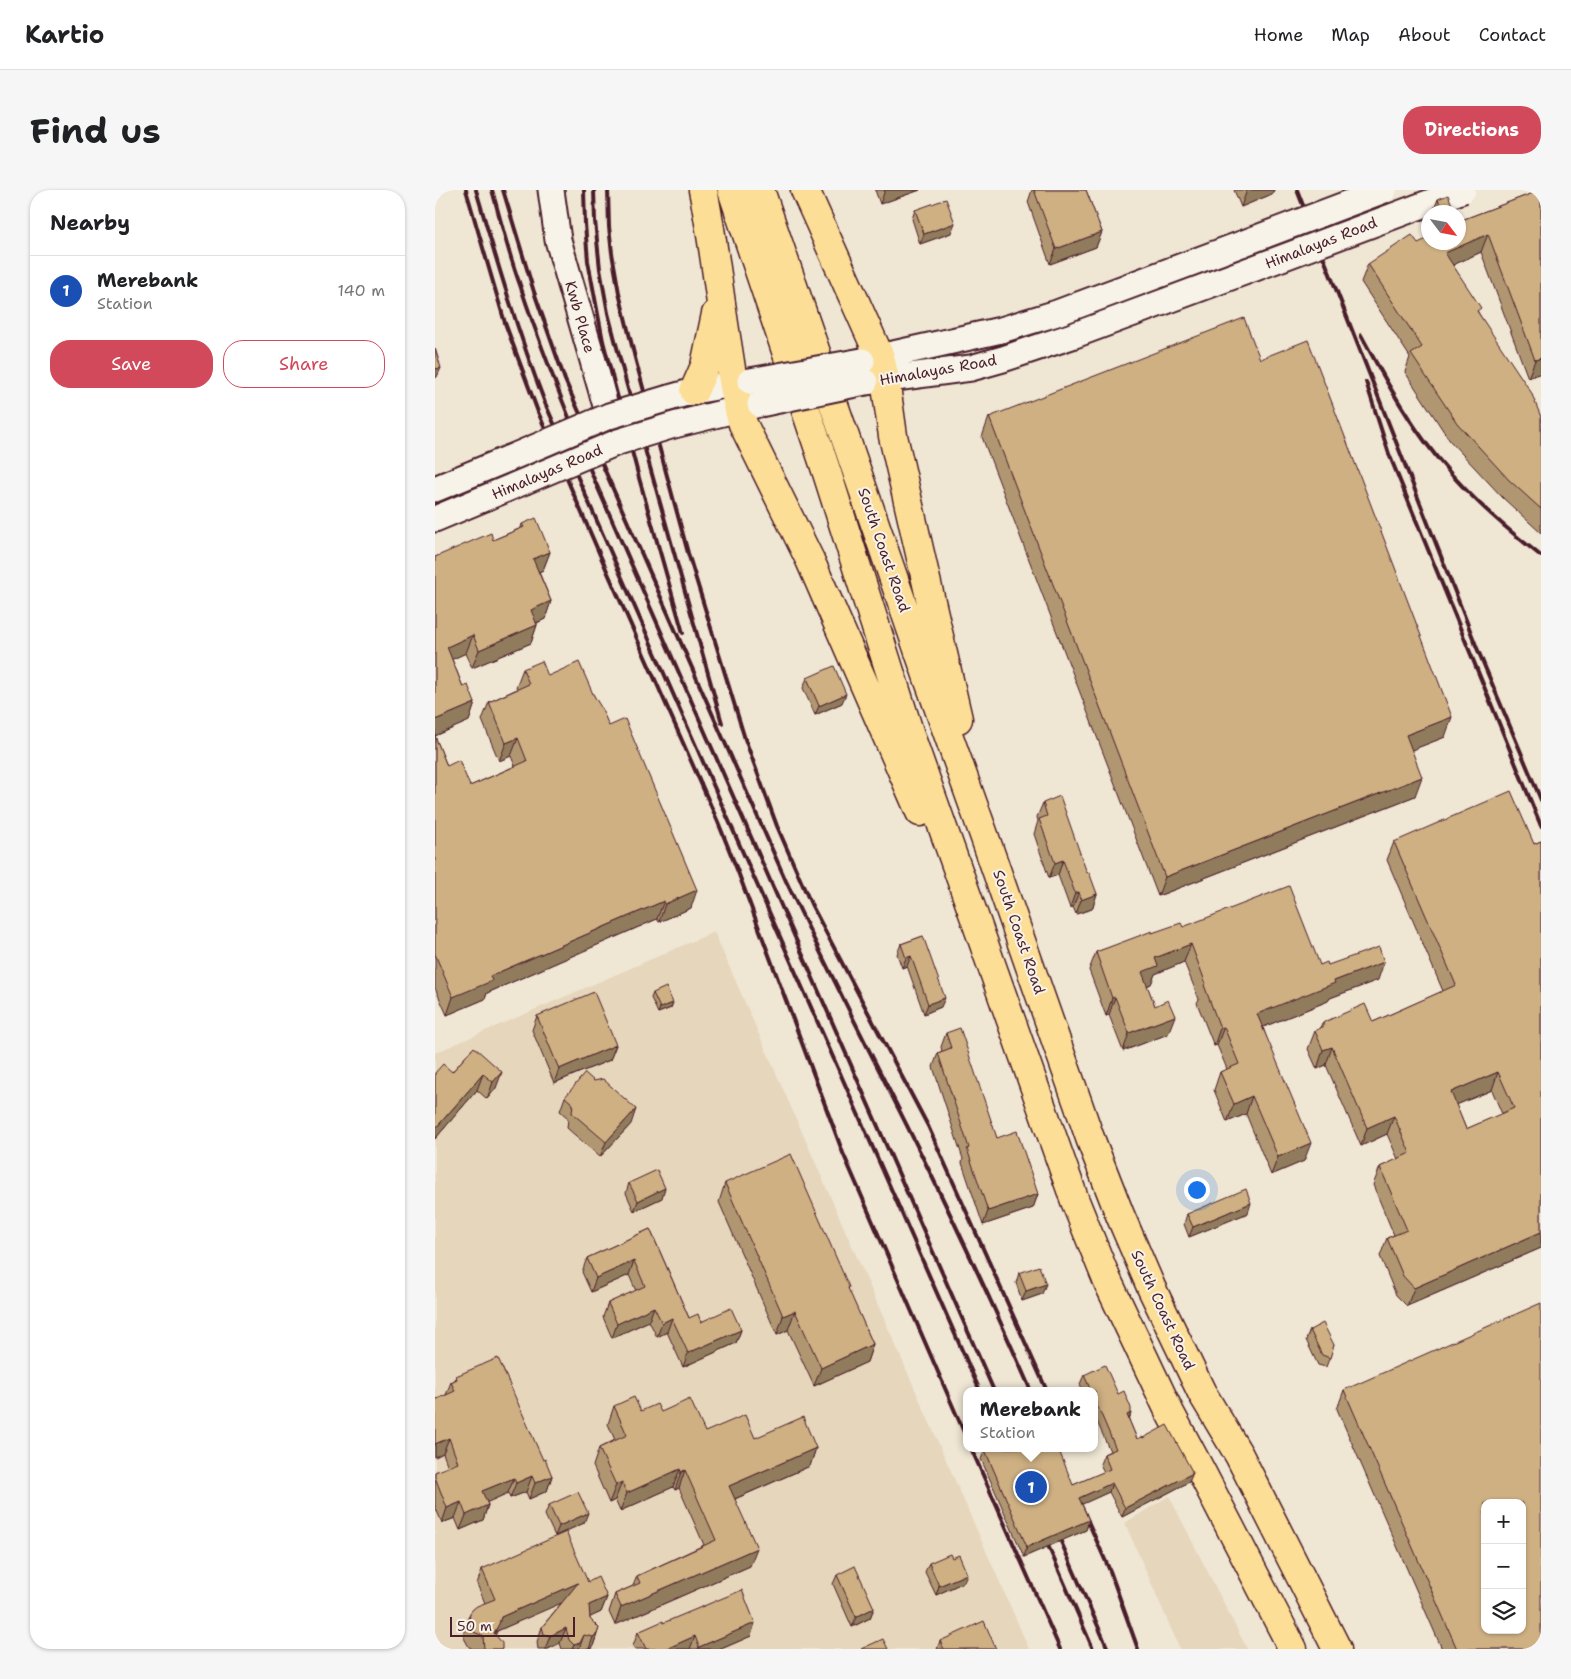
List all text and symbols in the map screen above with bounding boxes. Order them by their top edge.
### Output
text: Kartio [25,19,104,51]
text: Home [1254,23,1303,47]
text: Map [1331,23,1370,47]
text: About [1398,23,1451,47]
text: Contact [1479,23,1546,47]
button: Directions [1403,106,1541,154]
text: Find us [30,107,161,154]
north arrow [1421,205,1466,250]
text: Nearby [50,209,130,237]
street label: Himalayas Road [1262,212,1380,274]
text: Merebank [97,268,198,293]
street label: Kwb Place [560,279,600,355]
text: 1 [62,280,70,301]
text: 140 m [338,280,385,301]
text: Station [97,293,153,314]
button: Save [50,340,213,388]
button: Share [223,340,385,388]
street label: Himalayas Road [878,350,999,390]
street label: Himalayas Road [489,439,606,504]
street label: South Coast Road [853,485,915,615]
street label: South Coast Road [988,867,1050,997]
your location [1184,1177,1210,1203]
street label: South Coast Road [1126,1247,1200,1374]
popup [963,1387,1098,1452]
text: Merebank [980,1397,1081,1422]
text: Station [980,1422,1035,1443]
pin: 1 [1015,1468,1047,1506]
map controls [1481,1499,1526,1634]
button: + [1481,1499,1526,1544]
button: − [1481,1544,1526,1589]
button: layers [1481,1589,1526,1634]
scale bar [450,1614,575,1637]
text: 50 m [457,1617,492,1635]

